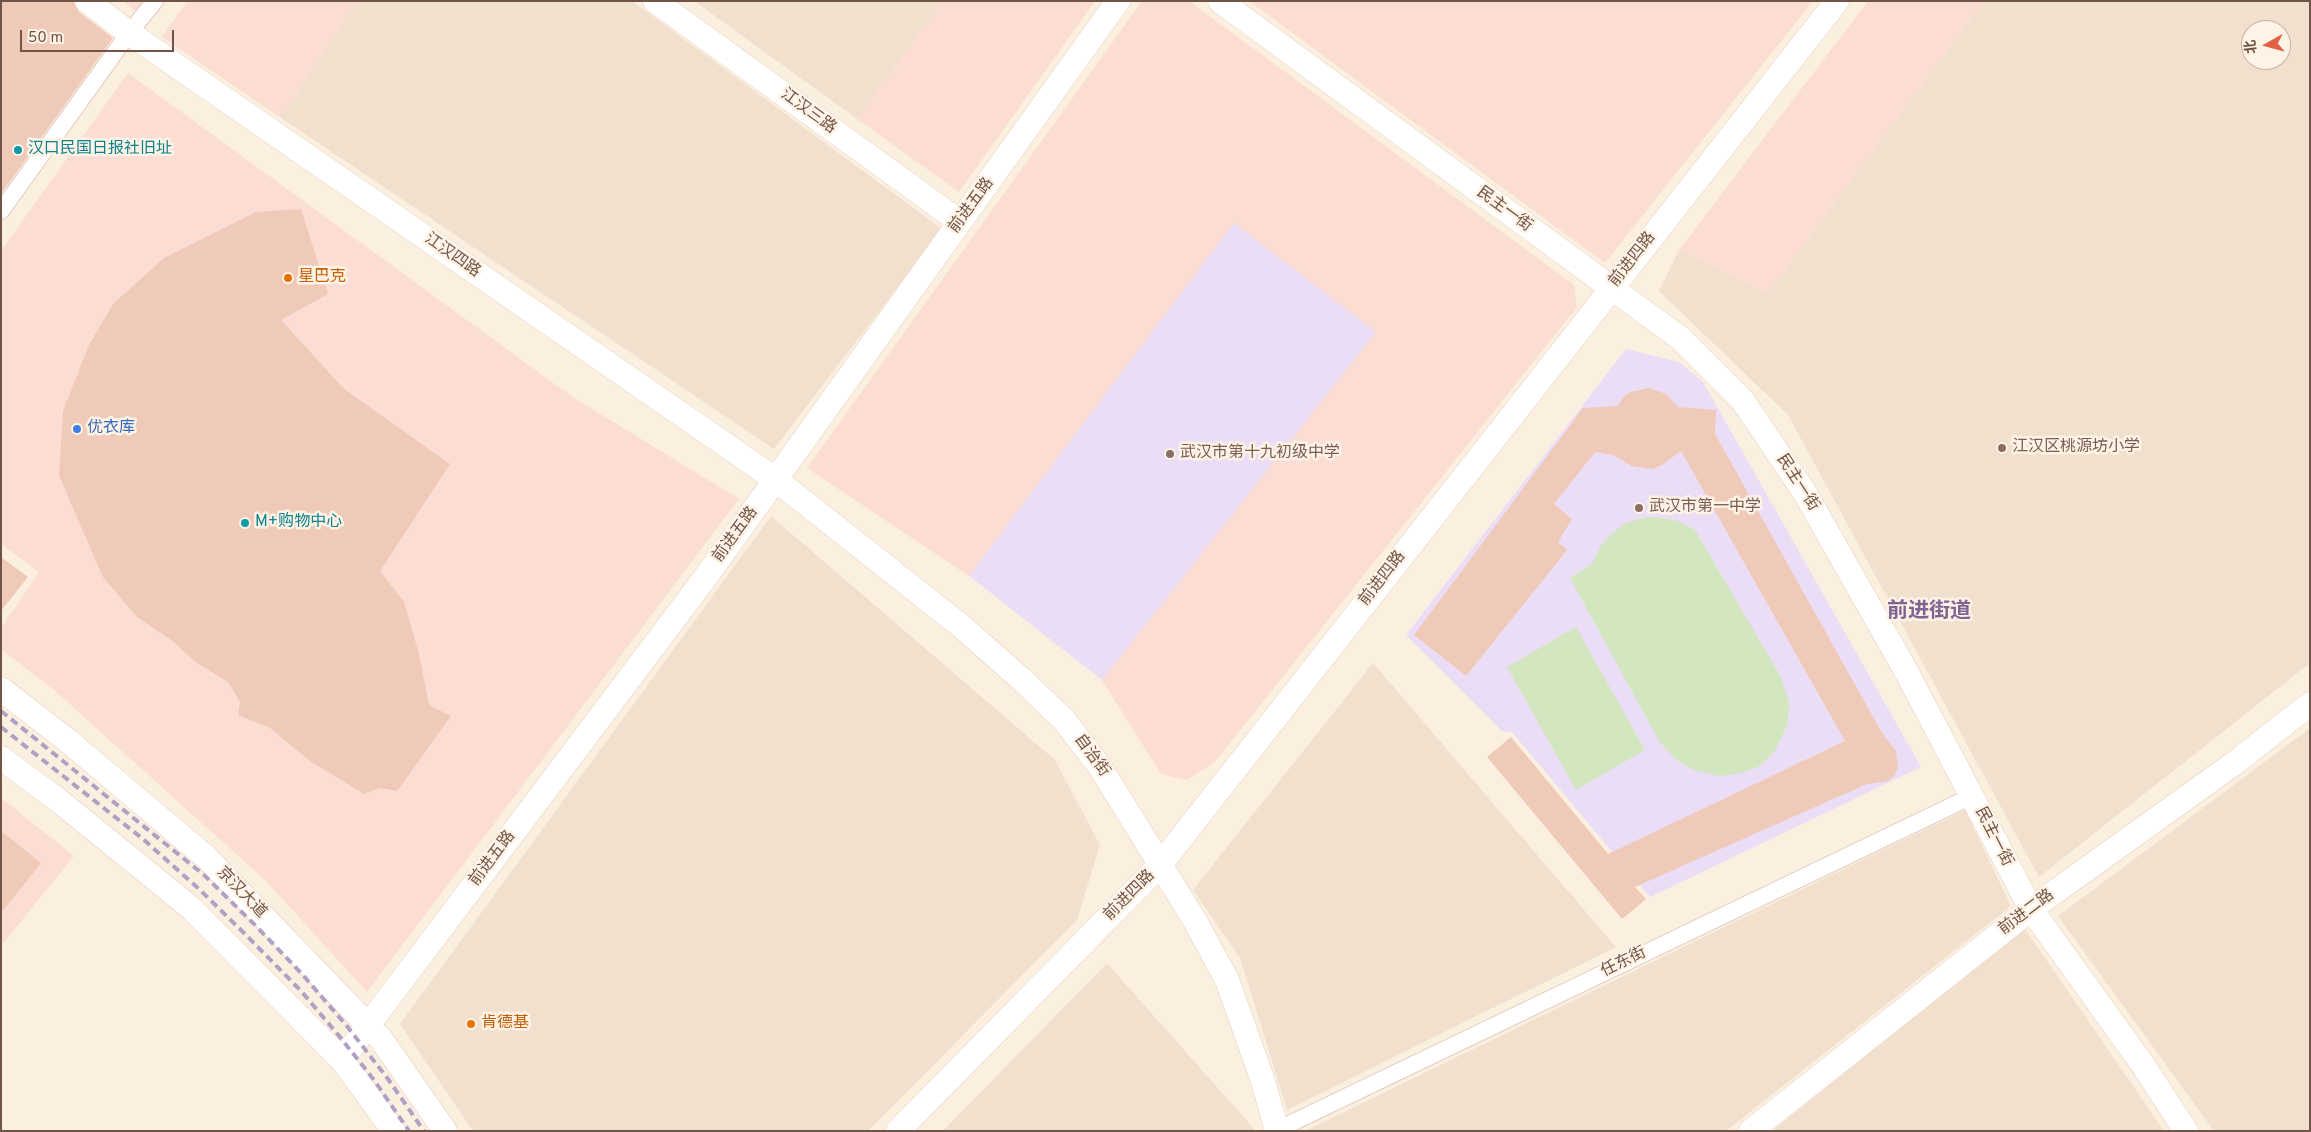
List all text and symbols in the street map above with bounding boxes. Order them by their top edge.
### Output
scale bar [22,20,176,52]
north arrow [2241,20,2291,70]
text: 50 m [28,29,63,48]
text: 北 [2242,39,2261,55]
street label: 江汉三路 [776,85,840,139]
place label: 汉口民国日报社旧址 [28,140,172,160]
marker: 汉口民国日报社旧址 [12,144,24,156]
street label: 前进五路 [945,174,999,238]
street label: 民主一街 [1472,183,1536,237]
street label: 前进四路 [1606,229,1660,291]
street label: 江汉四路 [420,230,484,282]
place label: 星巴克 [298,268,346,288]
marker: 星巴克 [282,272,294,284]
place label: 优衣库 [87,419,135,439]
marker: 优衣库 [71,423,83,435]
place label: 江汉区桃源坊小学 [2012,438,2140,458]
marker: 江汉区桃源坊小学 [1996,442,2008,454]
place label: 武汉市第十九初级中学 [1180,444,1340,464]
marker: 武汉市第十九初级中学 [1164,448,1176,460]
street label: 民主一街 [1772,451,1822,515]
place label: 武汉市第一中学 [1649,498,1761,518]
marker: 武汉市第一中学 [1633,502,1645,514]
street label: 前进五路 [709,503,763,567]
place label: M+购物中心 [255,513,342,533]
marker: M+购物中心 [239,517,251,529]
street label: 前进四路 [1356,548,1410,610]
district label: 前进街道 [1887,600,1971,626]
street label: 自治街 [1069,731,1113,781]
street label: 民主一街 [1970,804,2016,870]
street label: 前进五路 [466,828,520,890]
street label: 京汉大道 [212,863,270,923]
street label: 前进四路 [1101,867,1159,925]
street label: 前进二路 [1996,886,2058,940]
street label: 任东街 [1598,944,1650,982]
place label: 肯德基 [481,1014,529,1034]
marker: 肯德基 [465,1018,477,1030]

